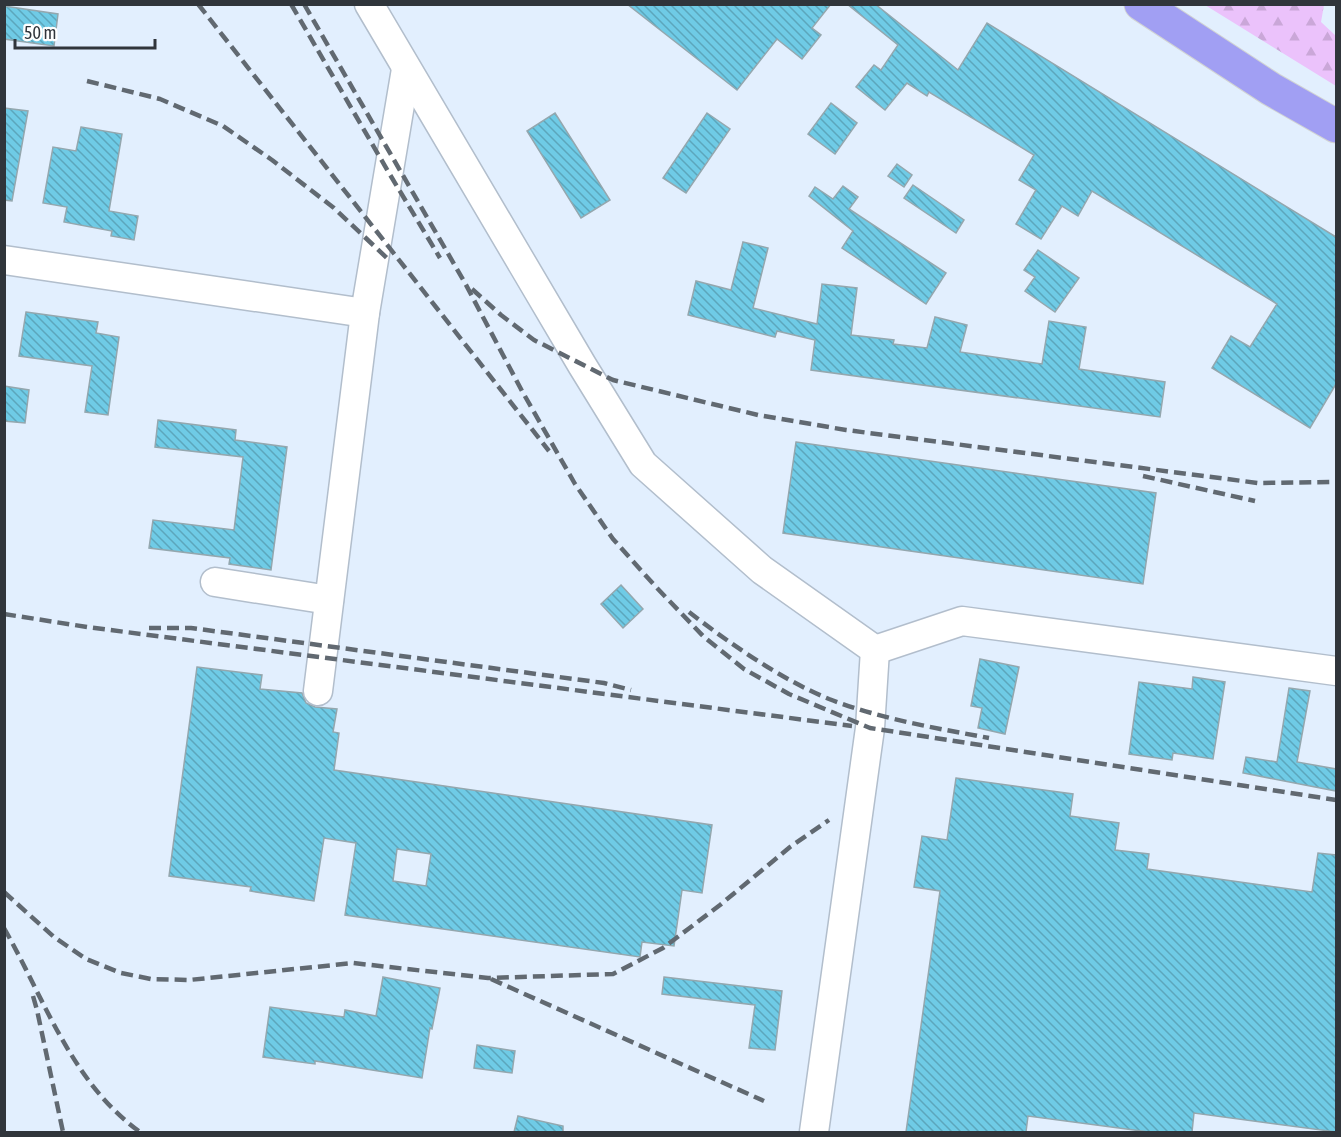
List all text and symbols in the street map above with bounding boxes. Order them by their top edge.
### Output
scale bar [15,12,154,50]
text: 50 m [24,22,56,43]

